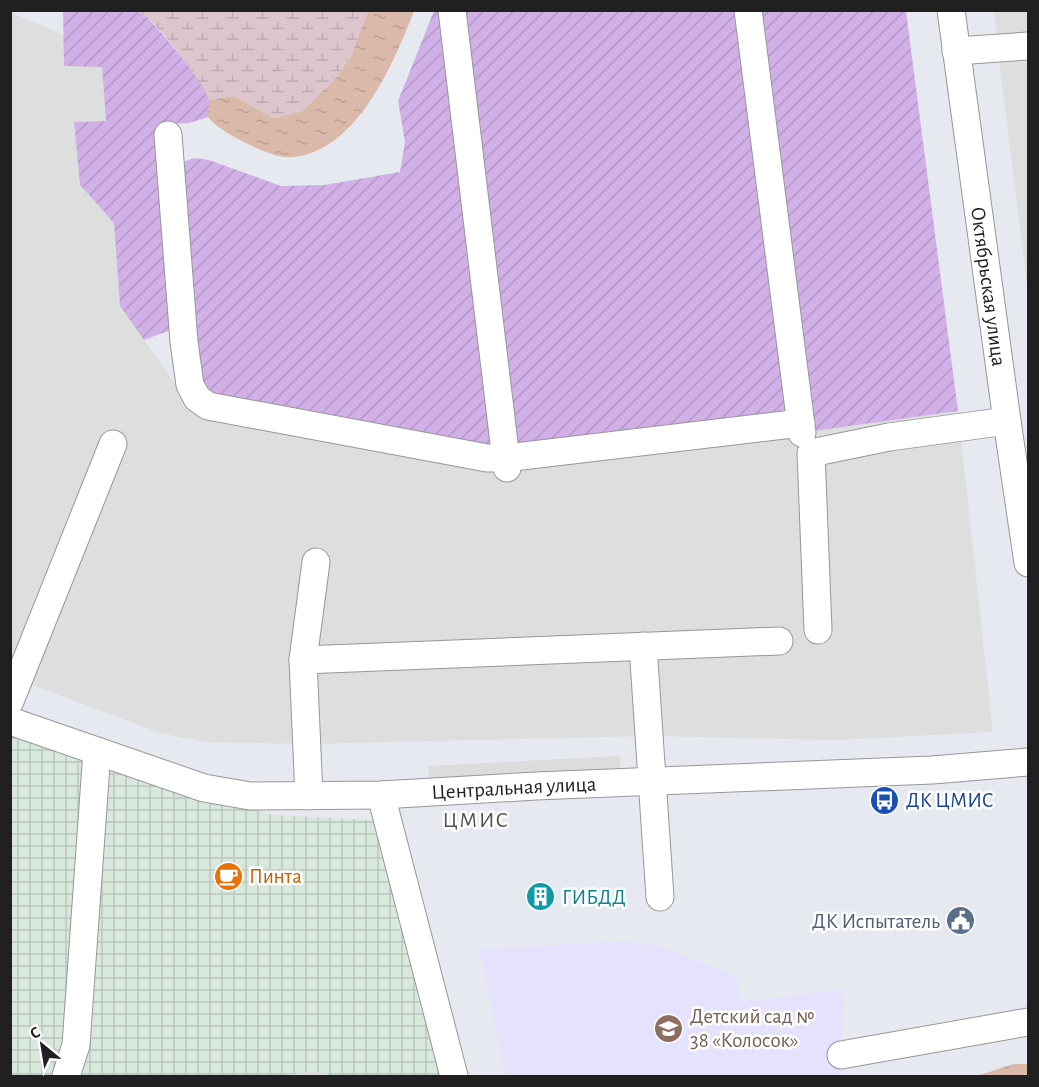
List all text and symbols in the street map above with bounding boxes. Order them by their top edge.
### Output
street label: Октябрьская улица [967,205,1010,368]
street label: Центральная улица [431,773,597,803]
bus stop icon: ДК ЦМИС [869,784,901,816]
place label: ДК ЦМИС [906,790,994,811]
district label: ЦМИС [443,809,509,831]
cafe icon: Пинта [212,860,244,892]
place label: Пинта [249,866,302,887]
building icon: ГИБДД [525,881,557,913]
place label: ГИБДД [562,887,626,908]
public building icon: ДК Испытатель [945,905,977,937]
place label: ДК Испытатель [812,911,940,932]
place label: Детский сад № 38 «Колосок» [690,1006,814,1051]
school or university icon: Детский сад № 38 «Колосок» [653,1012,685,1044]
north arrow [12,1015,72,1075]
text: С [27,1024,43,1042]

